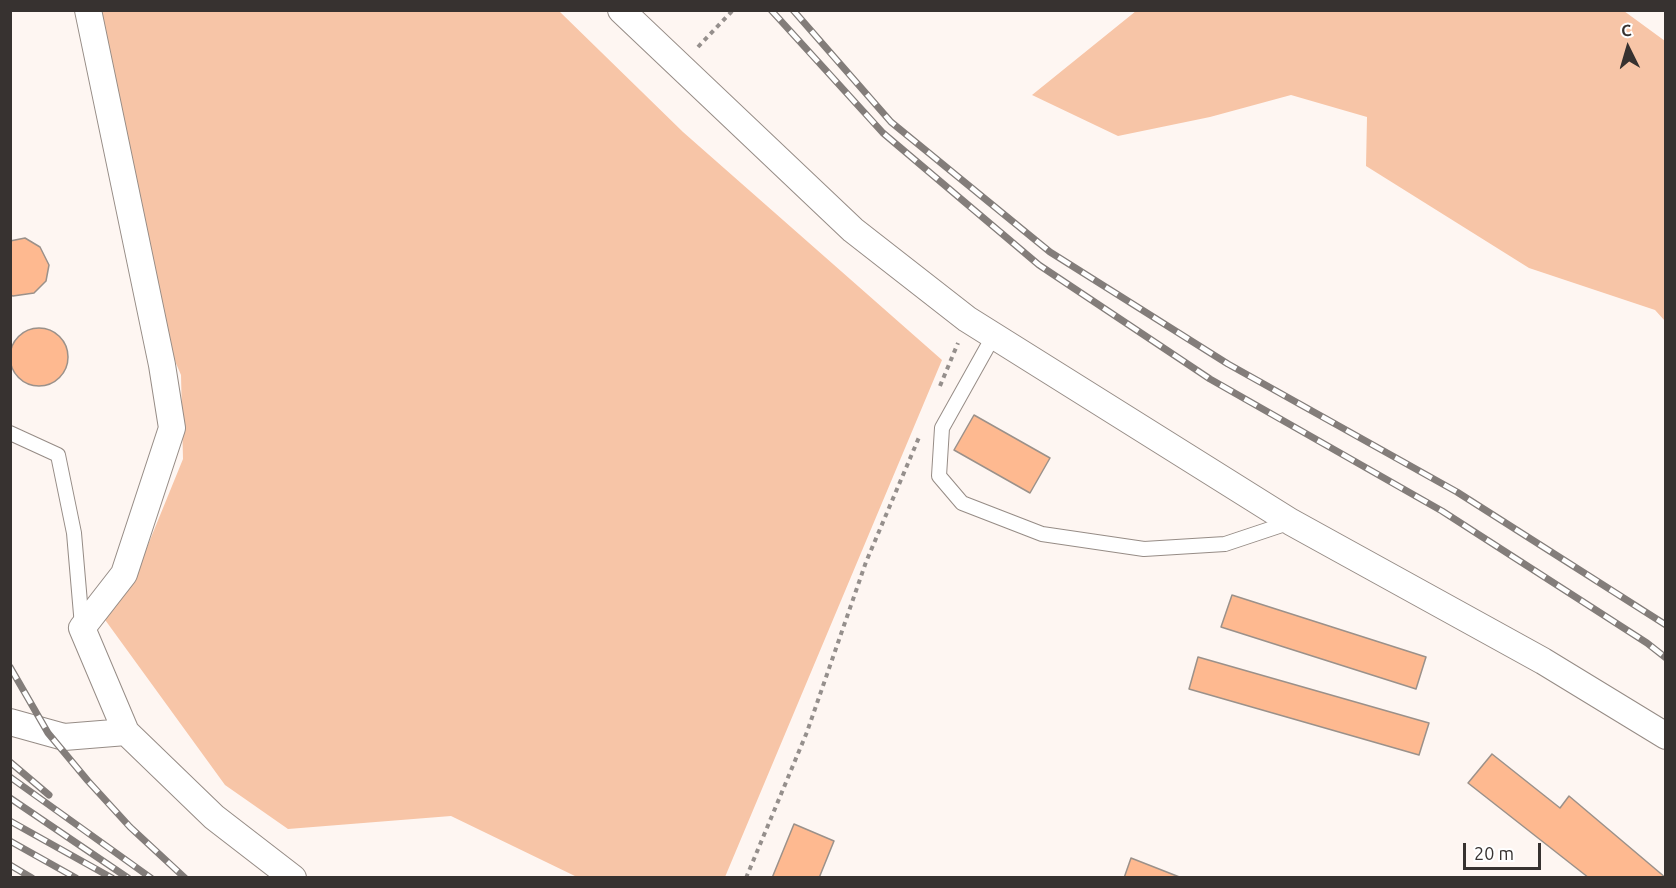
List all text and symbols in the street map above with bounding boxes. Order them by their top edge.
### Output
north arrow [1598,18,1658,78]
text: С [1621,21,1632,39]
scale bar [1466,831,1544,869]
text: 20 m [1474,843,1514,863]

